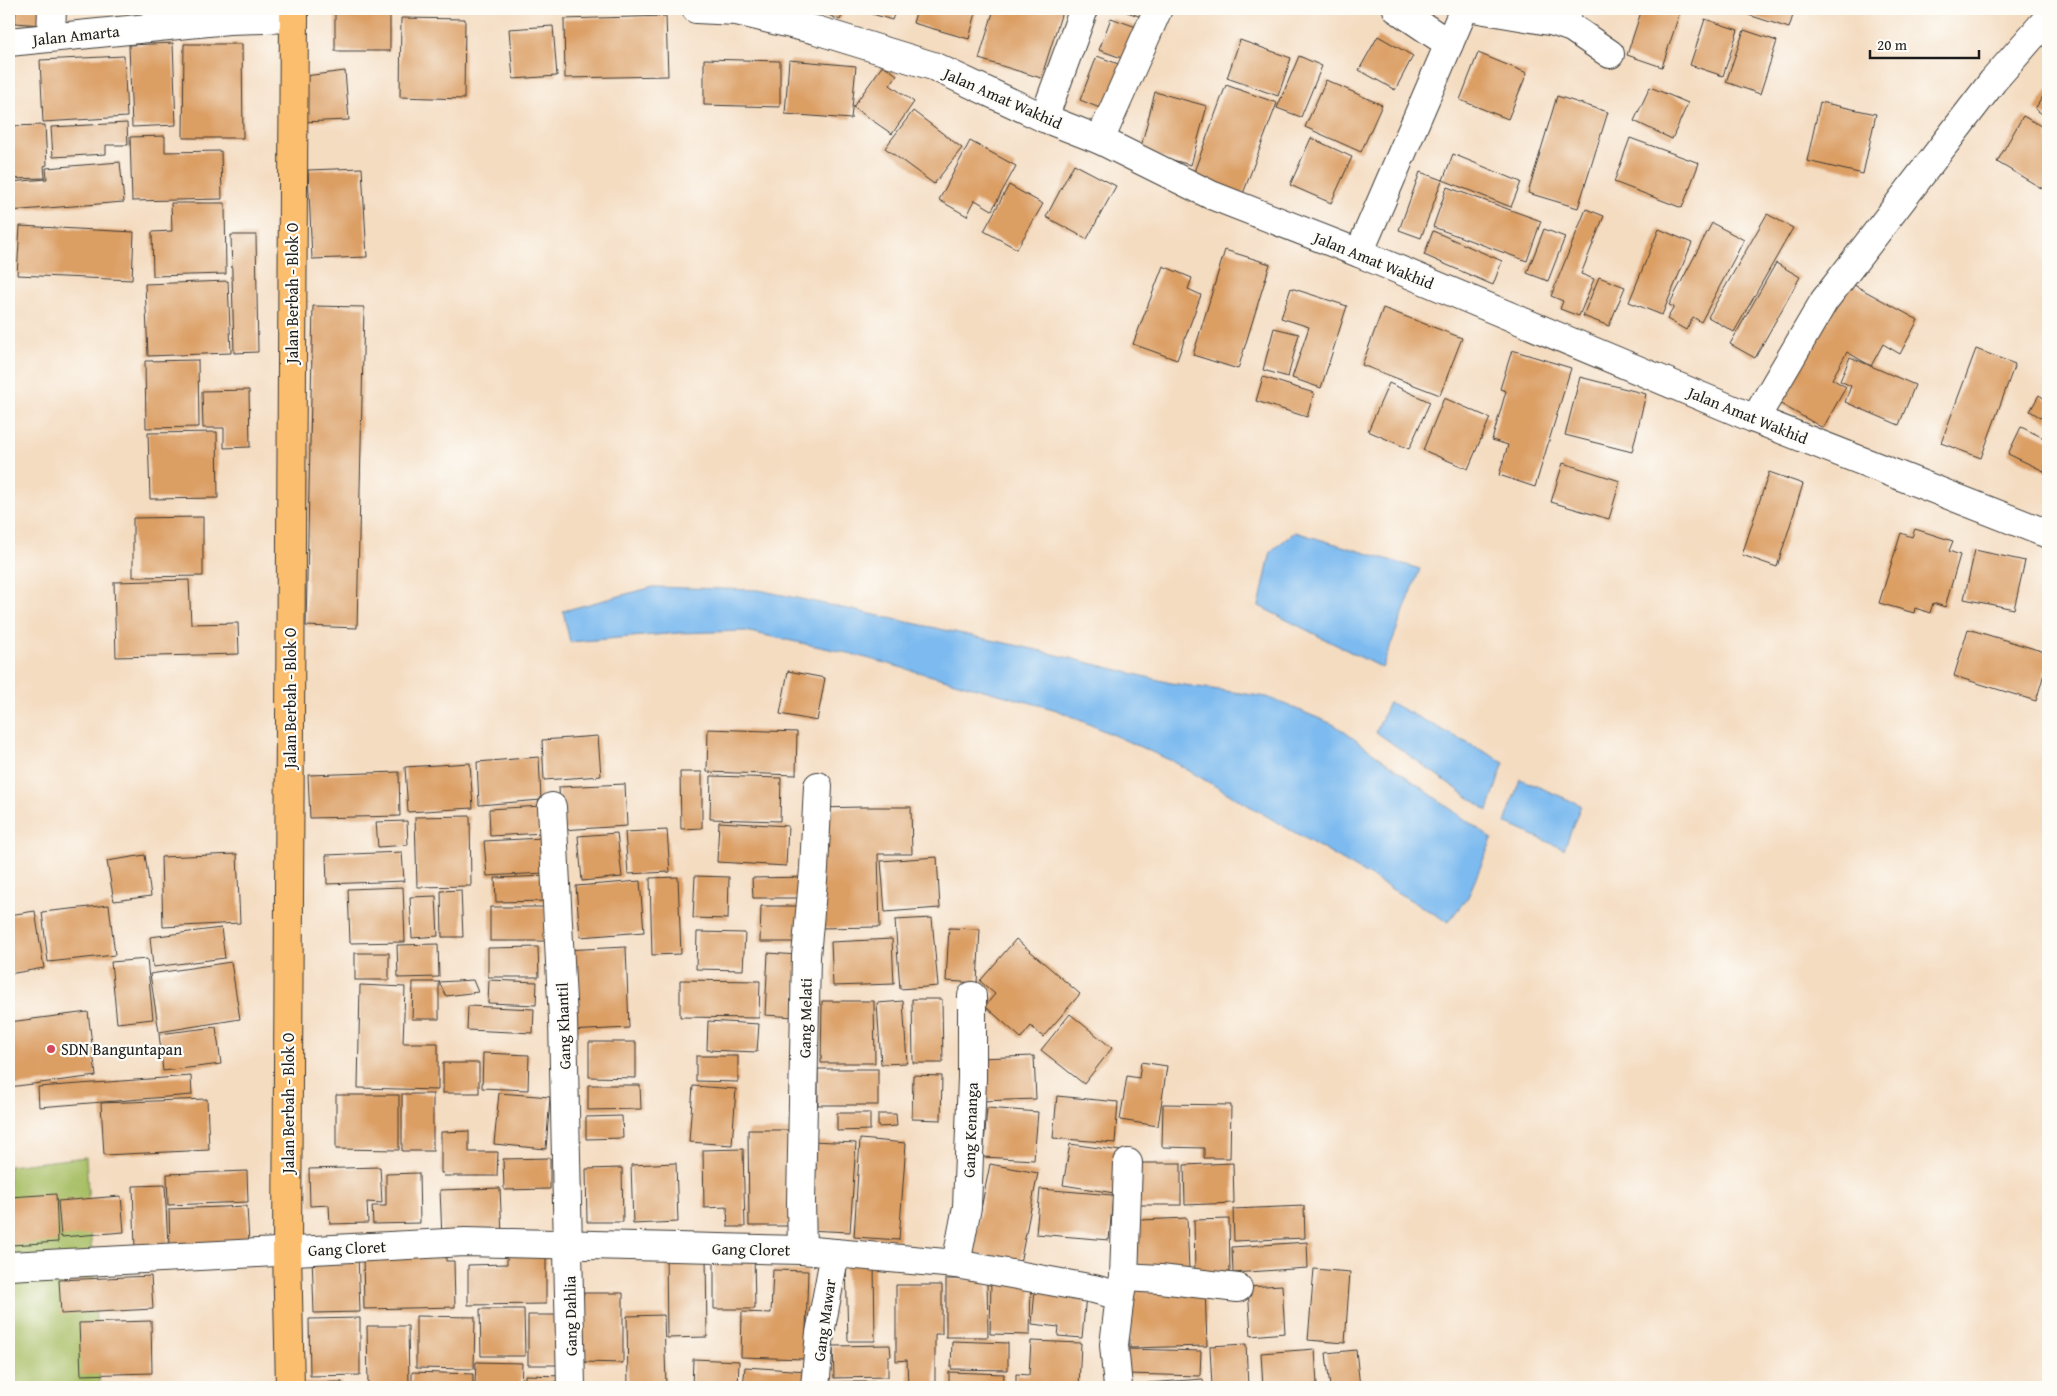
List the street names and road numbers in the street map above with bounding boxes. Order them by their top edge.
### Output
street label: Jalan Amarta [29,18,121,52]
street label: Jalan Amat Wakhid [938,60,1066,135]
street label: Jalan Berbah - Blok O [280,222,304,365]
street label: Jalan Amat Wakhid [1309,224,1438,295]
street label: Jalan Amat Wakhid [1683,379,1812,450]
street label: Jalan Berbah - Blok O [278,627,302,770]
street label: Gang Melati [792,977,818,1058]
street label: Gang Khantil [549,982,577,1070]
street label: Jalan Berbah - Blok O [276,1032,300,1175]
street label: Gang Kenanga [956,1081,984,1178]
street label: Gang Cloret [307,1234,387,1262]
street label: Gang Cloret [712,1236,791,1262]
street label: Gang Dahlia [557,1275,583,1356]
street label: Gang Mawar [806,1277,842,1363]

